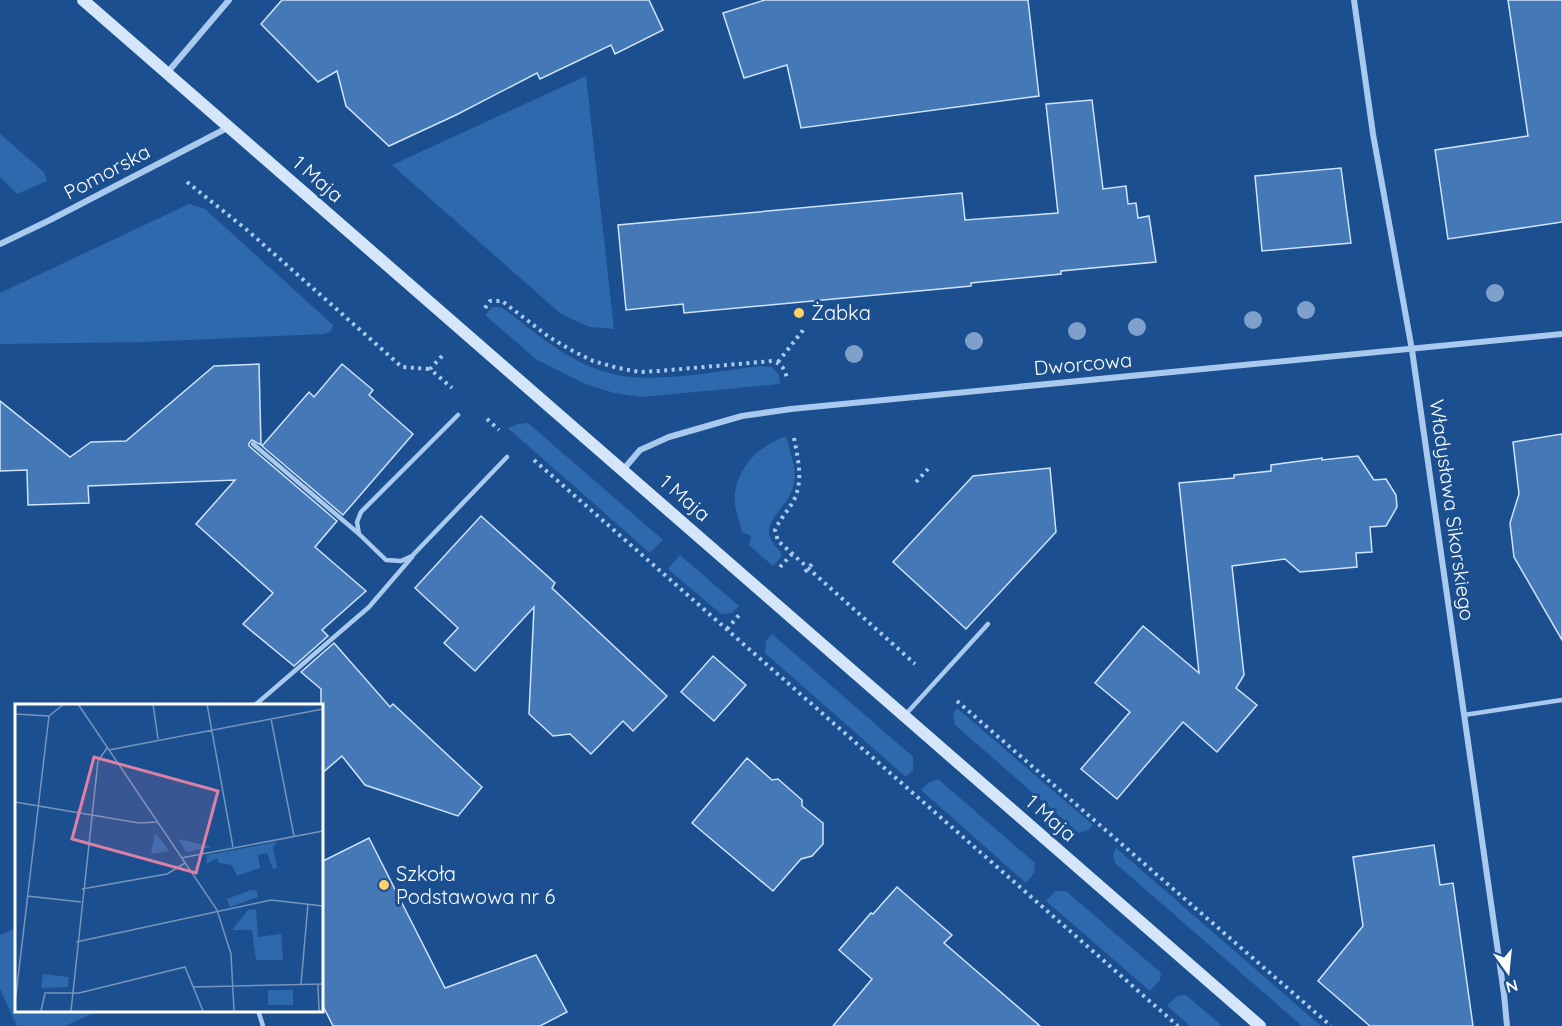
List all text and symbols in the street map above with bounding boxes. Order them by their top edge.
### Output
street label: Pomorska [59,138,154,205]
street label: 1 Maja [288,150,349,207]
place label: Żabka [811,300,871,325]
marker: Żabka [792,306,806,320]
street label: Dworcowa [1033,347,1133,380]
street label: Władysława Sikorskiego [1425,398,1480,622]
street label: 1 Maja [655,469,716,526]
inset map [15,704,322,1011]
street label: 1 Maja [1021,789,1082,846]
place label: Szkoła Podstawowa nr 6 [396,861,556,909]
marker: Szkoła Podstawowa nr 6 [377,878,391,892]
north arrow [1478,942,1538,1002]
text: N [1504,975,1520,998]

